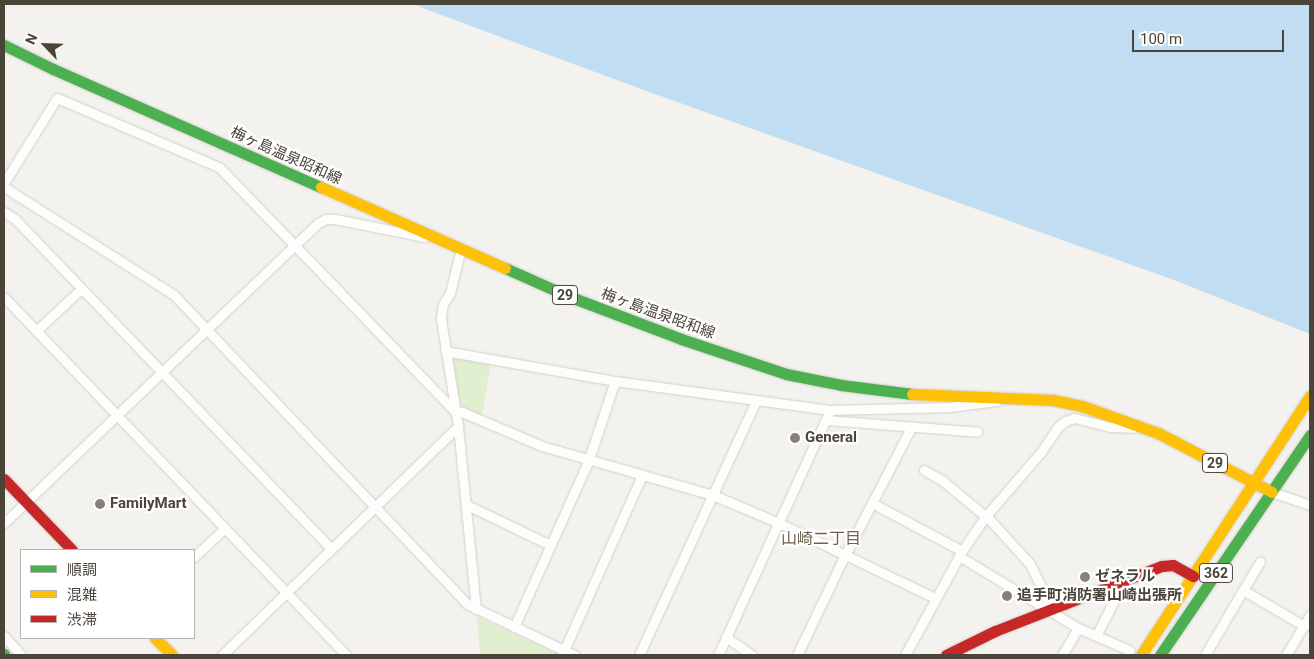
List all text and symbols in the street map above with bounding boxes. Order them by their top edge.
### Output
north arrow [20,20,70,70]
scale bar [1134,20,1286,52]
text: 100 m [1140,30,1182,48]
text: N [22,31,41,47]
street label: 梅ヶ島温泉昭和線 [228,123,344,189]
road number: 29 [551,284,579,306]
street label: 梅ヶ島温泉昭和線 [599,285,717,343]
place label: General [805,429,857,447]
marker: General [789,432,801,444]
road number: 29 [1201,452,1229,474]
place label: FamilyMart [110,495,187,513]
marker: FamilyMart [94,498,106,510]
district label: 山崎二丁目 [781,529,861,549]
legend [20,549,195,639]
text: 順調 [67,561,97,579]
road number: 362 [1198,562,1234,584]
place label: ゼネラル [1095,568,1155,586]
marker: ゼネラル [1079,571,1091,583]
text: 混雑 [67,586,97,604]
place label: 追手町消防署山崎出張所 [1017,587,1182,605]
marker: 追手町消防署山崎出張所 [1001,590,1013,602]
text: 渋滞 [67,611,97,629]

